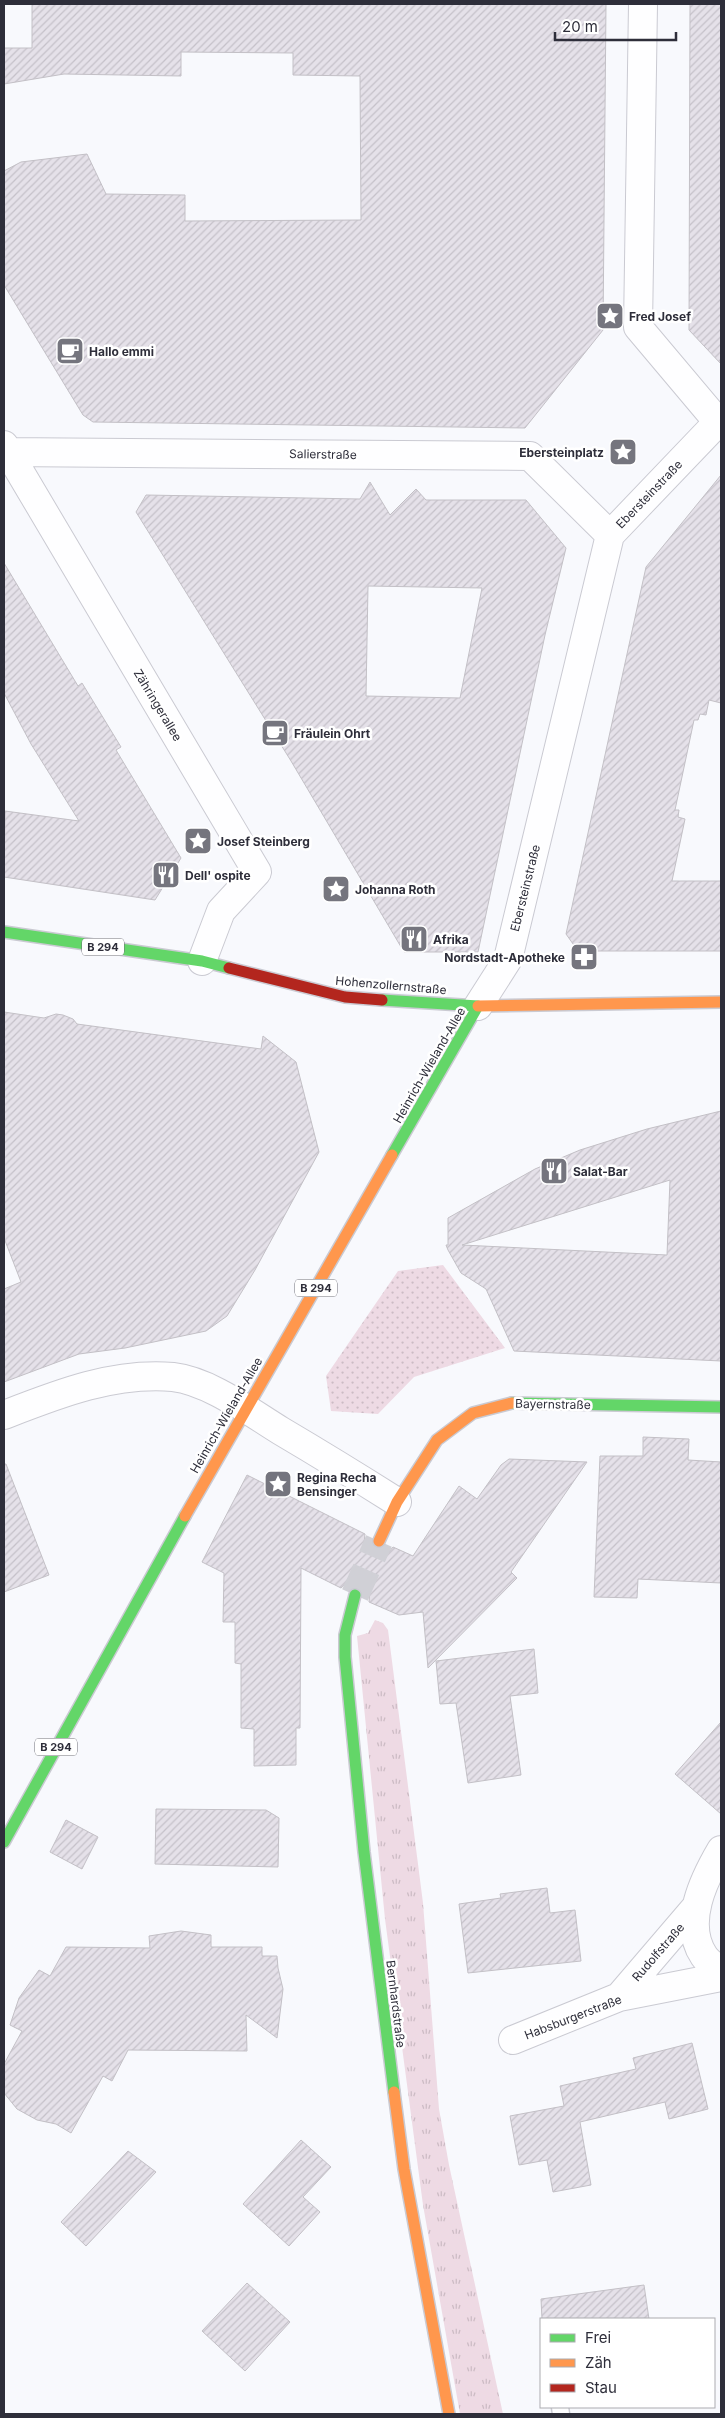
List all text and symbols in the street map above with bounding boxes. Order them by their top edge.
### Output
scale bar [555,10,676,42]
text: 20 m [562,17,598,36]
place icon: Fred Josef [595,301,625,331]
place label: Fred Josef [629,309,691,324]
cafe icon: Hallo emmi [55,336,85,366]
place label: Hallo emmi [89,344,154,359]
place icon: Ebersteinplatz [608,437,638,467]
place label: Ebersteinplatz [519,445,604,460]
street label: Salierstraße [289,446,357,462]
street label: Ebersteinstraße [613,457,685,531]
street label: Zähringerallee [131,666,185,744]
cafe icon: Fräulein Ohrt [260,718,290,748]
place label: Fräulein Ohrt [294,726,371,741]
place icon: Josef Steinberg [183,826,213,856]
place label: Josef Steinberg [217,834,310,849]
street label: Ebersteinstraße [507,843,543,933]
restaurant icon: Dell' ospite [151,860,181,890]
place label: Dell' ospite [185,868,251,883]
place icon: Johanna Roth [321,874,351,904]
place label: Johanna Roth [355,882,436,897]
restaurant icon: Afrika [399,924,429,954]
place label: Afrika [433,932,469,947]
road number: B 294 [82,939,124,956]
pharmacy icon: Nordstadt-Apotheke [569,942,599,972]
place label: Nordstadt-Apotheke [444,950,565,965]
street label: Hohenzollernstraße [335,973,447,997]
street label: Heinrich-Wieland-Allee [390,1004,468,1126]
restaurant icon: Salat-Bar [539,1156,569,1186]
place label: Salat-Bar [573,1164,628,1179]
road number: B 294 [295,1280,337,1296]
street label: Heinrich-Wieland-Allee [187,1354,265,1476]
street label: Bayernstraße [515,1396,591,1412]
place icon: Regina Recha Bensinger [263,1469,293,1499]
place label: Regina Recha Bensinger [297,1470,376,1499]
road number: B 294 [35,1738,77,1755]
street label: Rudolfstraße [629,1920,687,1984]
street label: Bernhardstraße [383,1959,409,2049]
street label: Habsburgerstraße [522,1992,624,2042]
legend [540,2318,715,2408]
text: Frei [585,2328,611,2347]
text: Zäh [585,2353,612,2372]
text: Stau [585,2378,617,2397]

